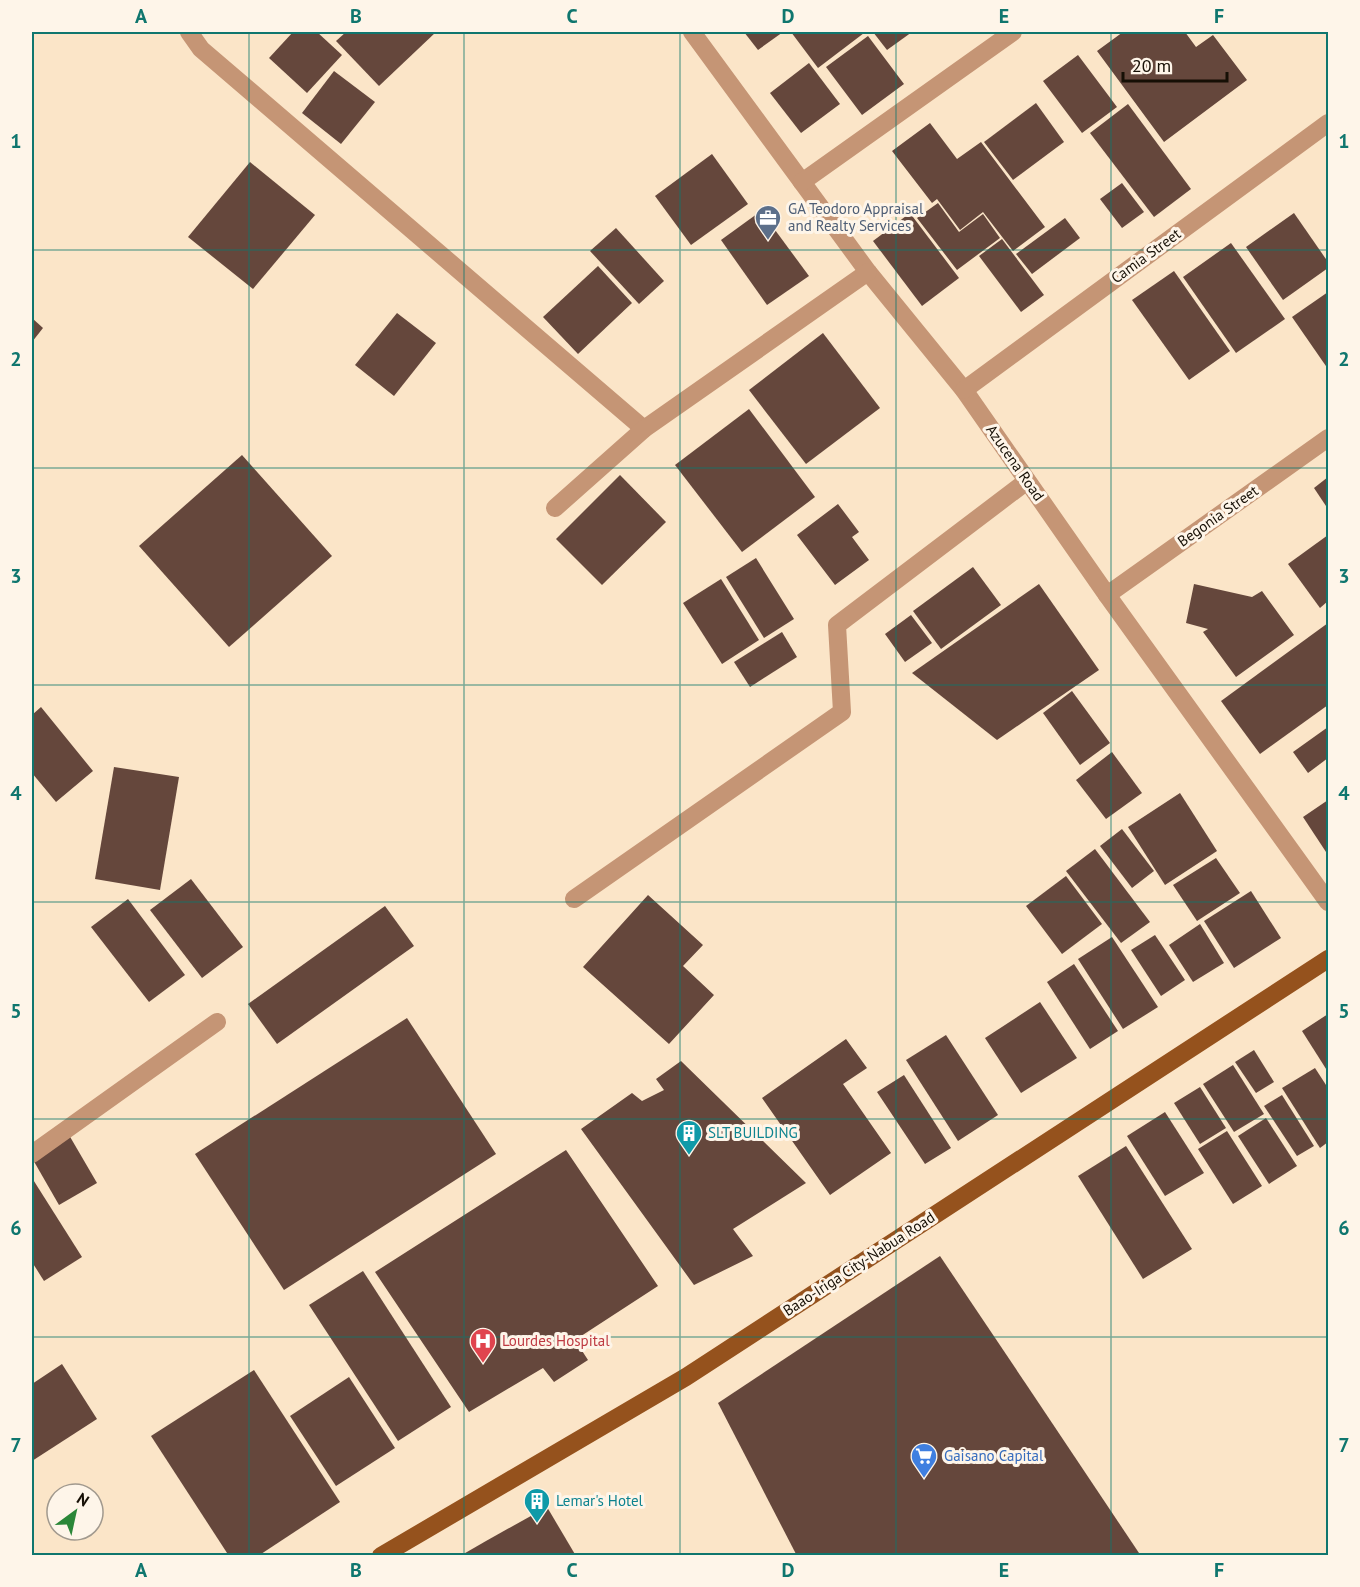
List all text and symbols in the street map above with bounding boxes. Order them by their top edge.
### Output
text: A [135,3,148,29]
text: B [350,3,362,29]
text: C [566,3,578,29]
text: D [782,3,795,29]
text: E [999,3,1009,29]
text: F [1214,3,1224,29]
scale bar [1123,45,1226,83]
text: 20 m [1132,54,1171,77]
text: 1 [10,128,22,154]
text: 1 [1338,128,1350,154]
place label: GA Teodoro Appraisal and Realty Services [788,199,924,235]
office icon: GA Teodoro Appraisal and Realty Services [753,203,783,241]
street label: Camia Street [1107,224,1184,287]
text: 2 [10,346,22,372]
text: 2 [1338,346,1350,372]
street label: Azucena Road [982,421,1049,504]
street label: Begonia Street [1174,481,1262,550]
text: 3 [10,563,22,589]
text: 3 [1338,563,1350,589]
text: 4 [10,780,22,806]
text: 4 [1338,780,1350,806]
text: 5 [10,998,22,1024]
text: 5 [1338,998,1350,1024]
building icon: SLT BUILDING [674,1118,704,1156]
place label: SLT BUILDING [708,1123,798,1142]
street label: Baao-Iriga City-Nabua Road [779,1207,938,1320]
text: 6 [10,1215,22,1241]
text: 6 [1338,1215,1350,1241]
hospital icon: Lourdes Hospital [468,1326,498,1364]
place label: Lourdes Hospital [502,1331,610,1350]
text: 7 [10,1432,22,1458]
text: 7 [1338,1432,1350,1458]
supermarket icon: Gaisano Capital [909,1441,939,1479]
place label: Gaisano Capital [944,1446,1044,1465]
north arrow [45,1482,105,1542]
building icon: Lemar's Hotel [522,1486,552,1524]
text: N [73,1488,93,1511]
place label: Lemar's Hotel [556,1491,644,1510]
text: A [135,1557,148,1583]
text: B [350,1557,362,1583]
text: C [566,1557,578,1583]
text: D [782,1557,795,1583]
text: E [999,1557,1009,1583]
text: F [1214,1557,1224,1583]

